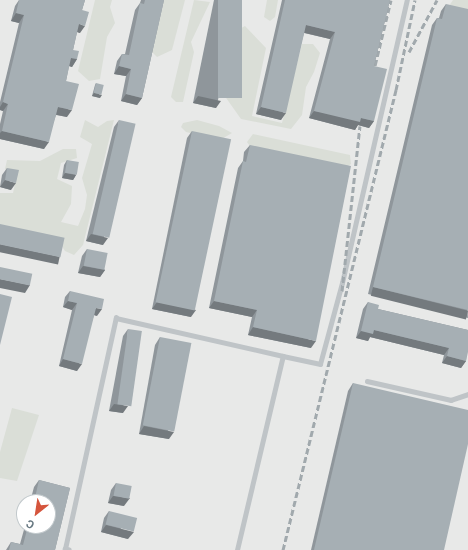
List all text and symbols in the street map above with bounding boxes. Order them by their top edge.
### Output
north arrow [16,494,56,534]
text: С [24,517,37,531]

